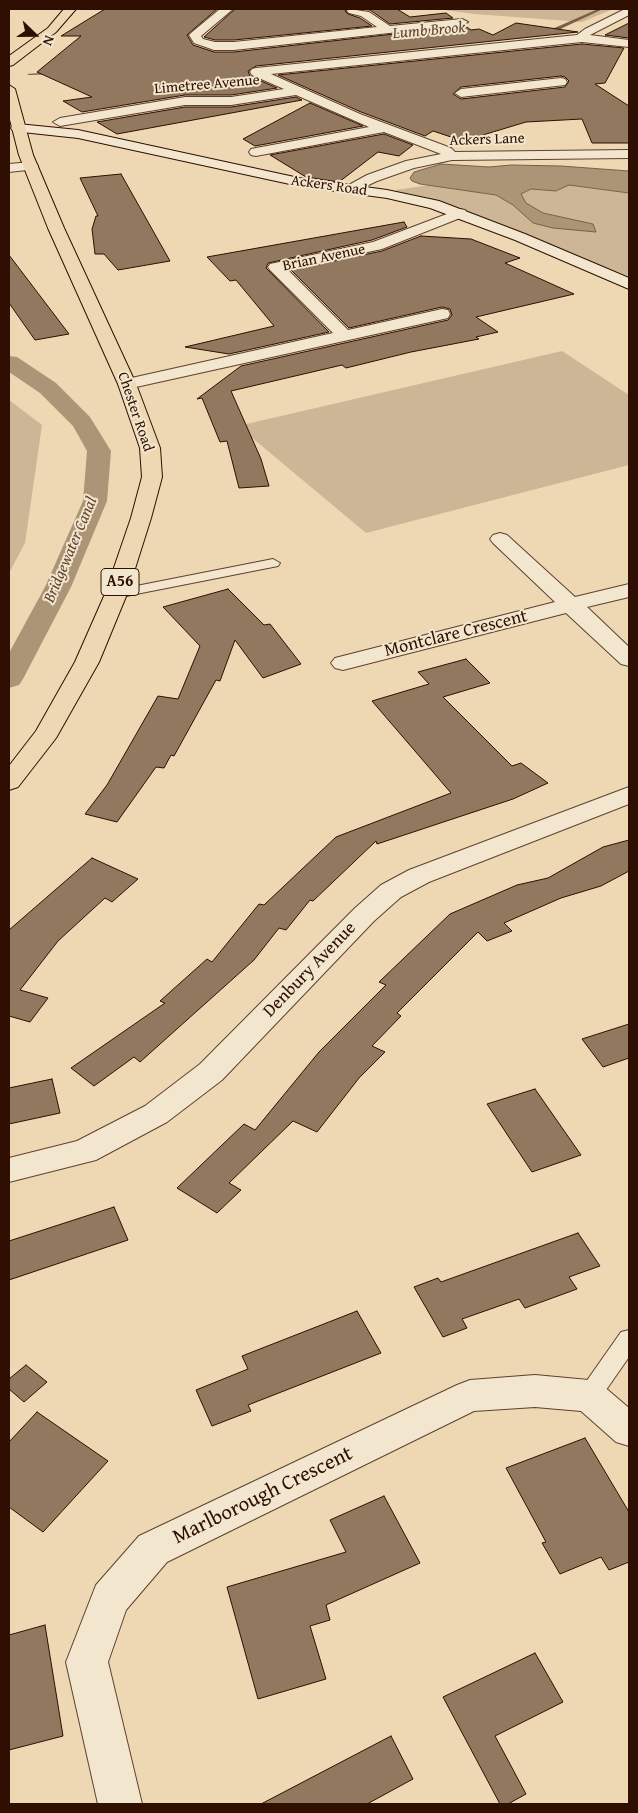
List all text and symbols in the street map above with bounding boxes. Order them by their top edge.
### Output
north arrow [10,10,60,60]
water label: Lumb Brook [392,18,466,44]
text: N [38,33,60,49]
street label: Limetree Avenue [154,71,260,99]
street label: Ackers Lane [449,130,525,150]
street label: Ackers Road [290,172,368,200]
street label: Brian Avenue [281,240,367,276]
street label: Chester Road [113,370,157,454]
water label: Bridgewater Canal [40,494,102,606]
road number: A56 [101,568,139,596]
street label: Montclare Crescent [382,606,530,662]
street label: Denbury Avenue [259,918,361,1022]
street label: Marlborough Crescent [169,1442,357,1550]

